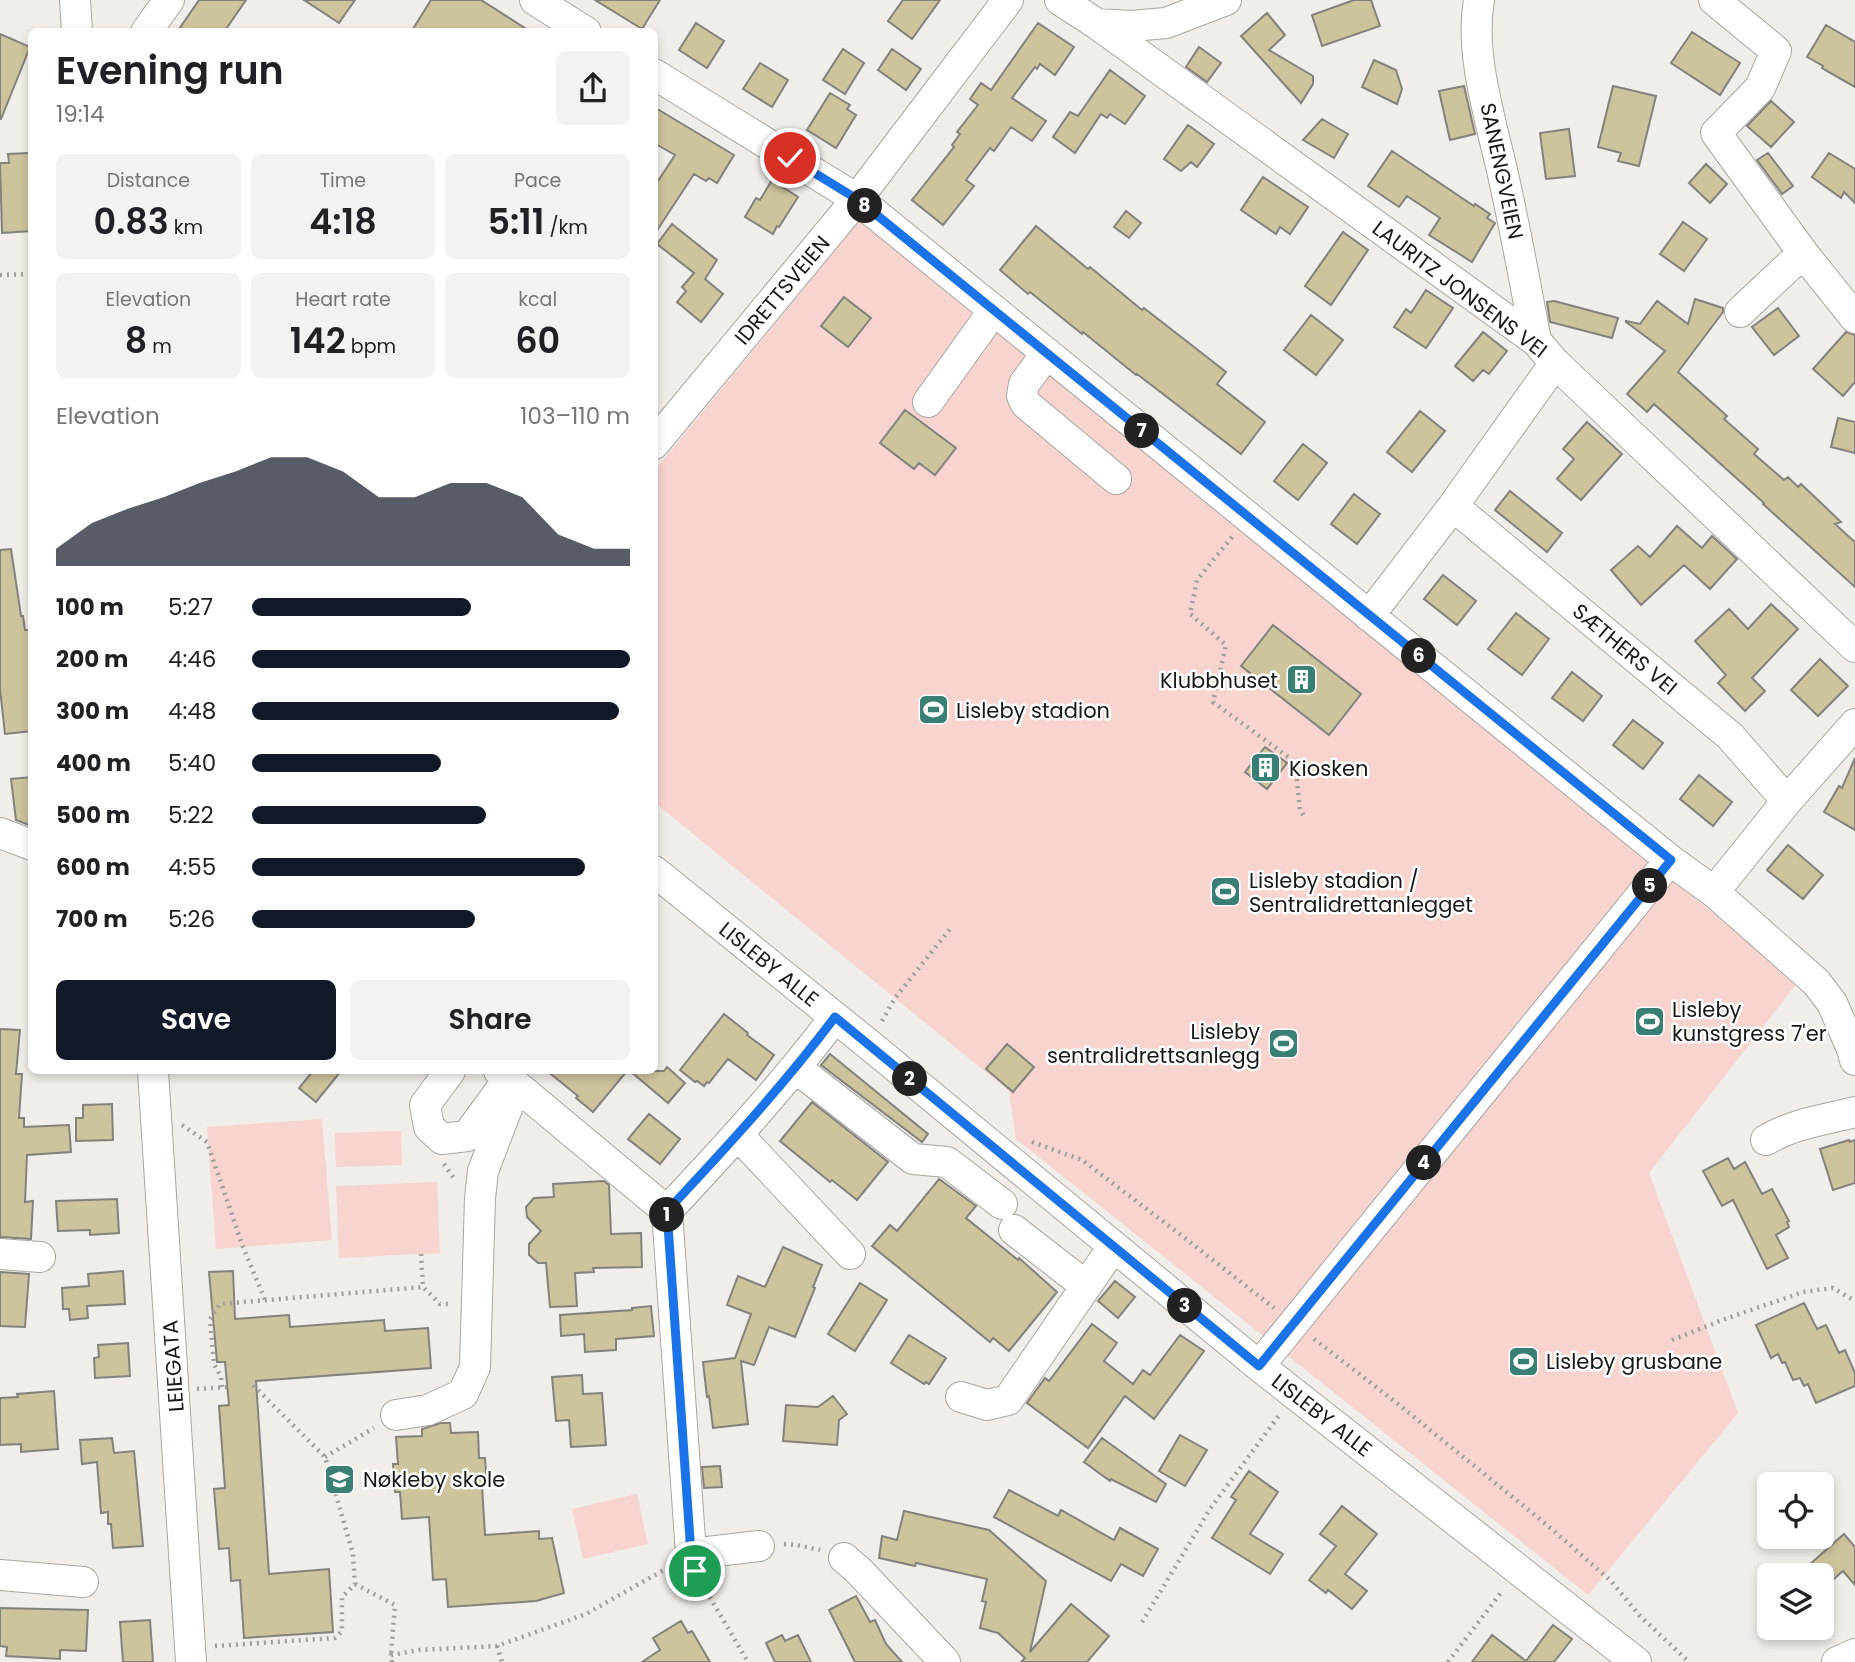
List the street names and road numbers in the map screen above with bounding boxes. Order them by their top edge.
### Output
street label: SANENGVEIEN [1473,100,1531,242]
street label: LAURITZ JONSENS VEI [1367,214,1553,364]
street label: IDRETTSVEIEN [728,229,836,351]
street label: SÆTHERS VEI [1566,597,1684,701]
street label: LISLEBY ALLE [713,915,825,1013]
street label: LEIEGATA [155,1319,191,1413]
street label: LISLEBY ALLE [1266,1367,1378,1463]

